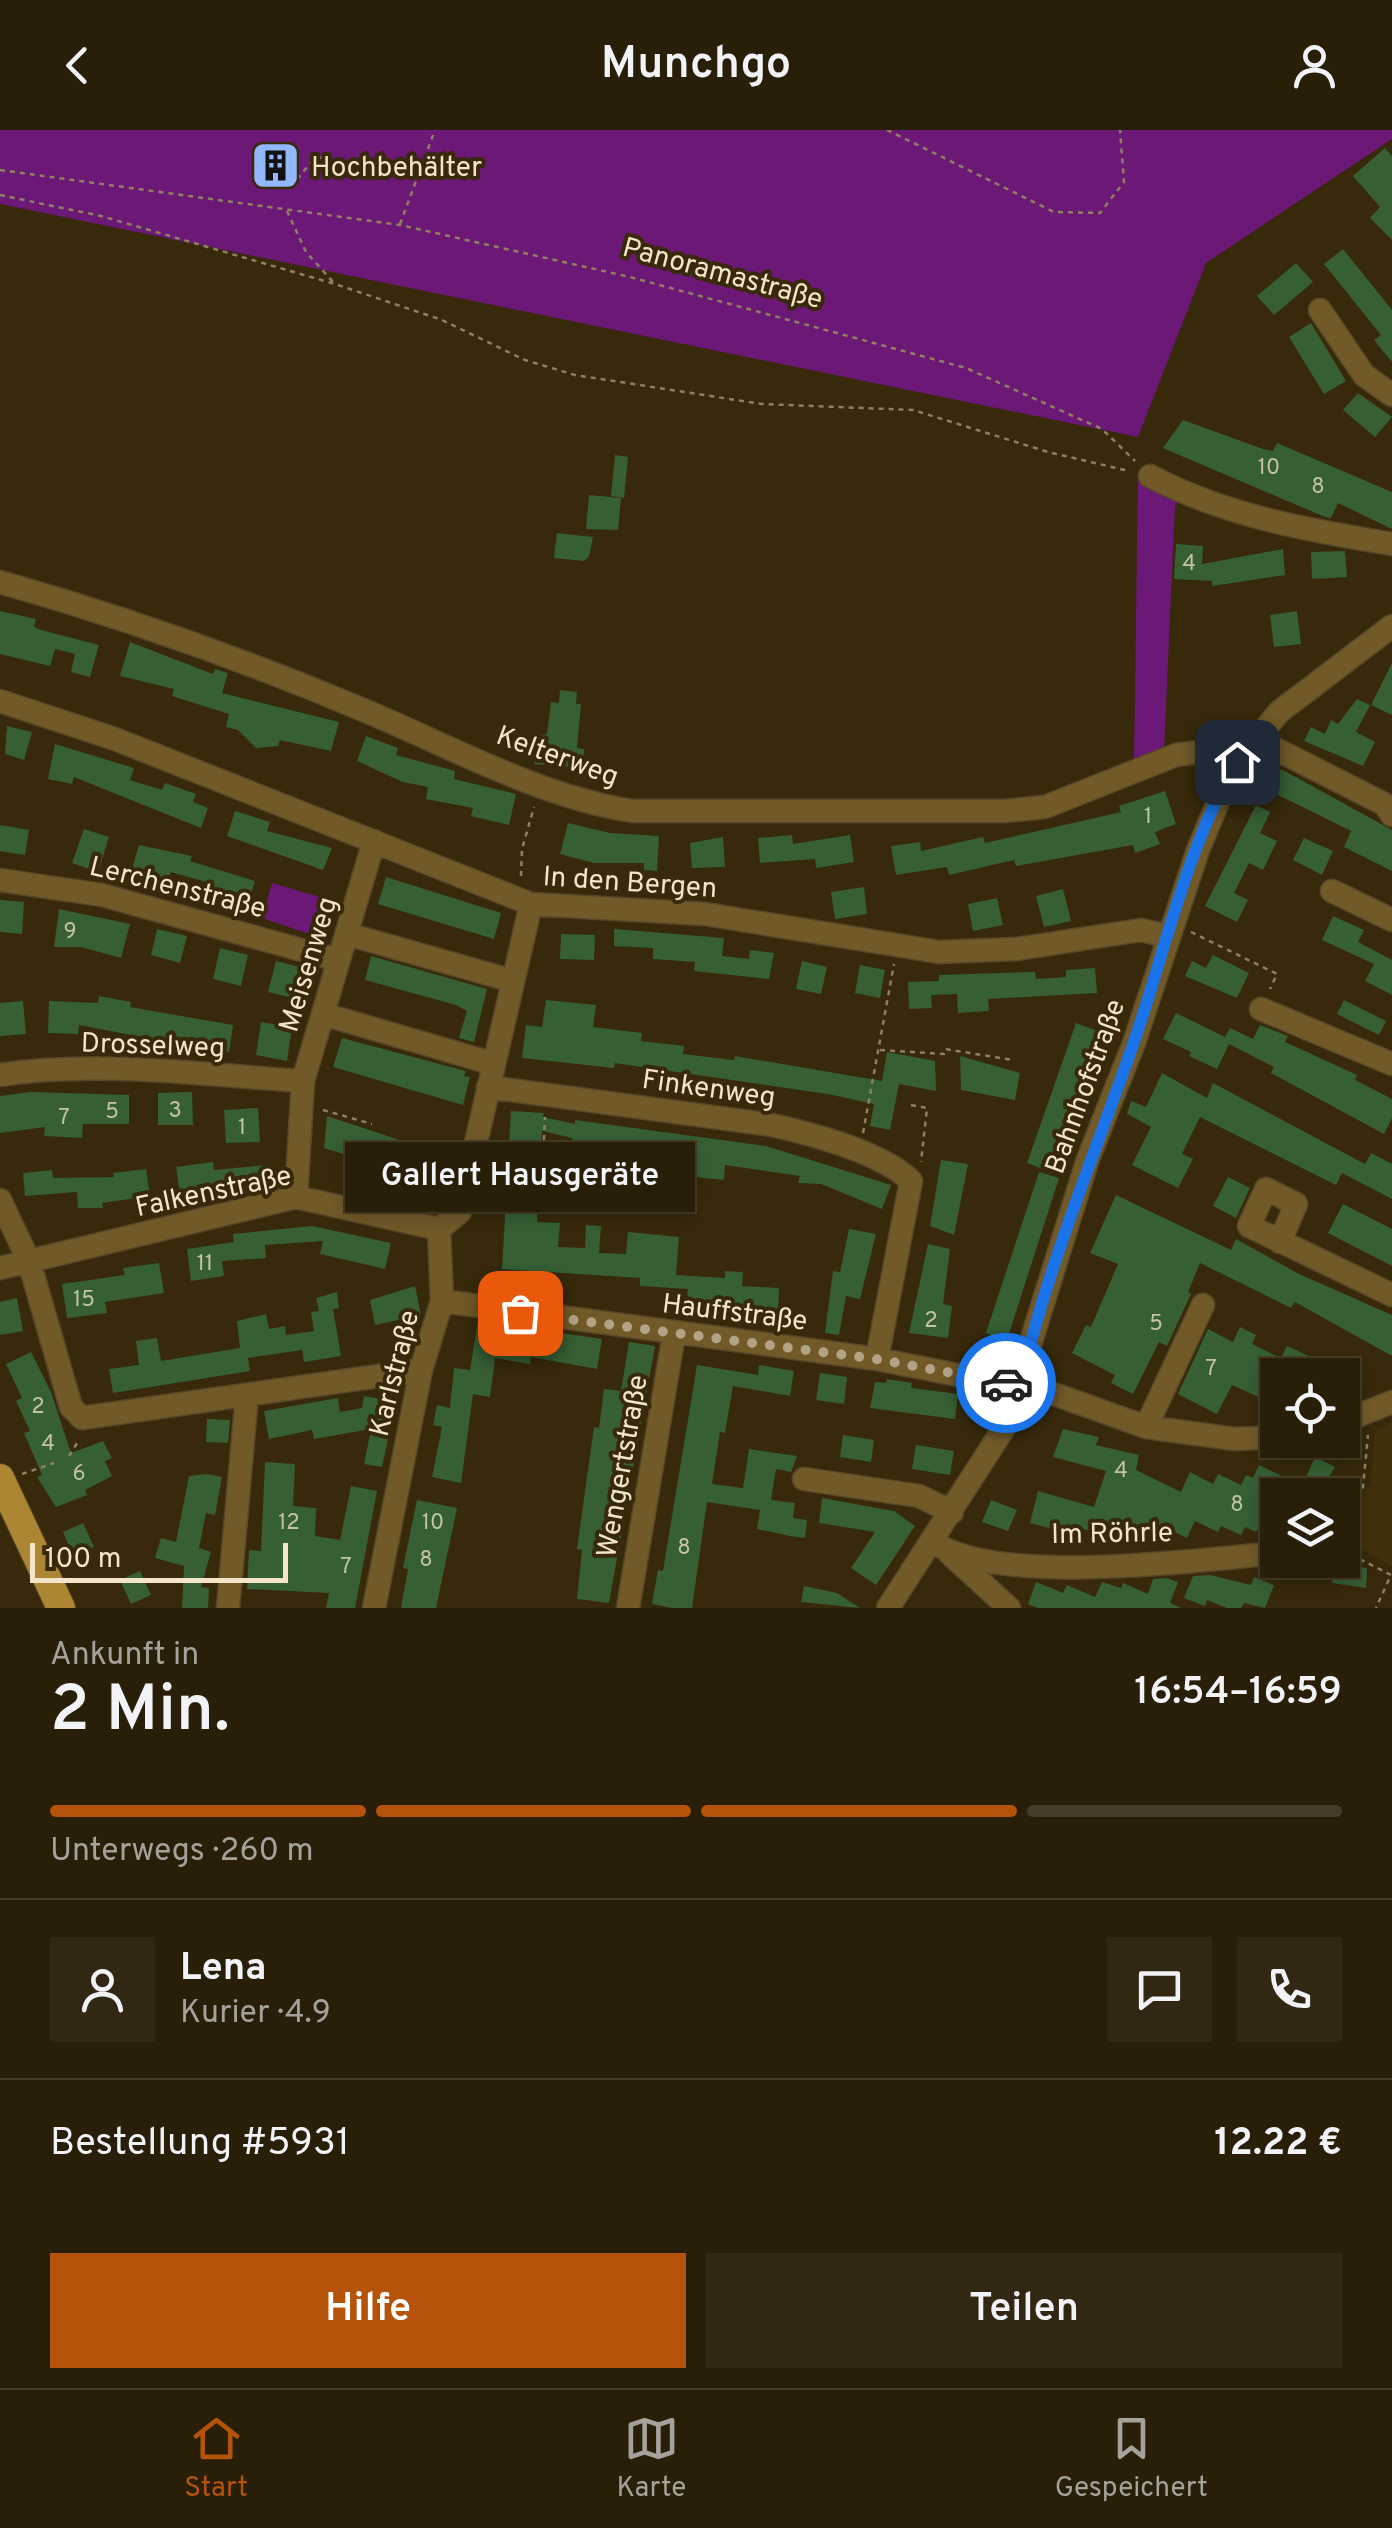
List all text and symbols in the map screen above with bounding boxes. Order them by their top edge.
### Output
text: Munchgo [601,37,791,94]
icon: back [50,38,105,93]
icon: person [1287,38,1342,93]
building icon: Hochbehälter [250,140,302,192]
place label: Hochbehälter [311,151,482,187]
street label: Panoramastraße [618,231,826,319]
house number: 10 [1258,455,1280,482]
house number: 8 [1311,474,1325,501]
house number: 4 [1182,551,1196,578]
street label: Kelterweg [491,719,623,797]
pin [1195,720,1280,805]
icon: home [1210,735,1265,790]
house number: 1 [1144,804,1152,831]
street label: Lerchenstraße [85,850,269,928]
street label: In den Bergen [541,860,718,908]
street label: Meisenweg [272,893,347,1037]
house number: 9 [63,919,77,946]
street label: Bahnhofstraße [1039,995,1135,1179]
street label: Drosselweg [80,1026,226,1068]
street label: Finkenweg [639,1063,778,1117]
house number: 3 [168,1098,182,1125]
house number: 5 [105,1099,119,1126]
house number: 7 [58,1105,70,1132]
house number: 1 [238,1115,246,1142]
callout: Gallert Hausgeräte [345,1143,695,1213]
text: Gallert Hausgeräte [381,1157,659,1197]
street label: Falkenstraße [132,1159,295,1227]
house number: 11 [197,1251,213,1278]
pin [478,1271,563,1356]
icon: bag [493,1286,548,1341]
house number: 15 [73,1287,95,1314]
street label: Hauffstraße [660,1287,809,1341]
street label: Karlstraße [363,1307,429,1441]
house number: 2 [924,1308,938,1335]
house number: 5 [1149,1311,1163,1338]
courier [956,1333,1056,1433]
icon: car [979,1356,1034,1411]
house number: 7 [1205,1356,1217,1383]
map controls [1260,1358,1360,1578]
button: locate [1260,1358,1360,1458]
street label: Wengertstraße [590,1372,658,1561]
house number: 2 [31,1394,45,1421]
house number: 4 [41,1431,55,1458]
house number: 4 [1114,1458,1128,1485]
house number: 6 [72,1461,86,1488]
button: layers [1260,1478,1360,1578]
house number: 8 [1230,1492,1244,1519]
house number: 12 [278,1510,300,1537]
house number: 10 [422,1510,444,1537]
street label: Im Röhrle [1051,1516,1173,1554]
house number: 8 [677,1535,691,1562]
scale bar [30,1538,288,1582]
text: 100 m [45,1542,121,1578]
house number: 8 [419,1547,433,1574]
house number: 7 [340,1554,352,1581]
text: Ankunft in [50,1636,199,1676]
text: 16:54–16:59 [1134,1669,1342,1718]
text: 2 Min. [50,1672,230,1754]
text: Unterwegs · 260 m [50,1832,314,1872]
button: person [50,1937,155,2042]
button: chat [1107,1937,1212,2042]
button: phone [1237,1937,1342,2042]
text: Lena [180,1945,267,1994]
text: Kurier · 4.9 [180,1994,331,2034]
text: Bestellung #5931 [50,2120,350,2169]
text: 12.22 € [1214,2120,1342,2169]
button: Hilfe [50,2253,686,2368]
button: Teilen [706,2253,1342,2368]
tab: Start [184,2411,248,2507]
tab: Karte [616,2411,686,2507]
tab: Gespeichert [1055,2411,1208,2507]

